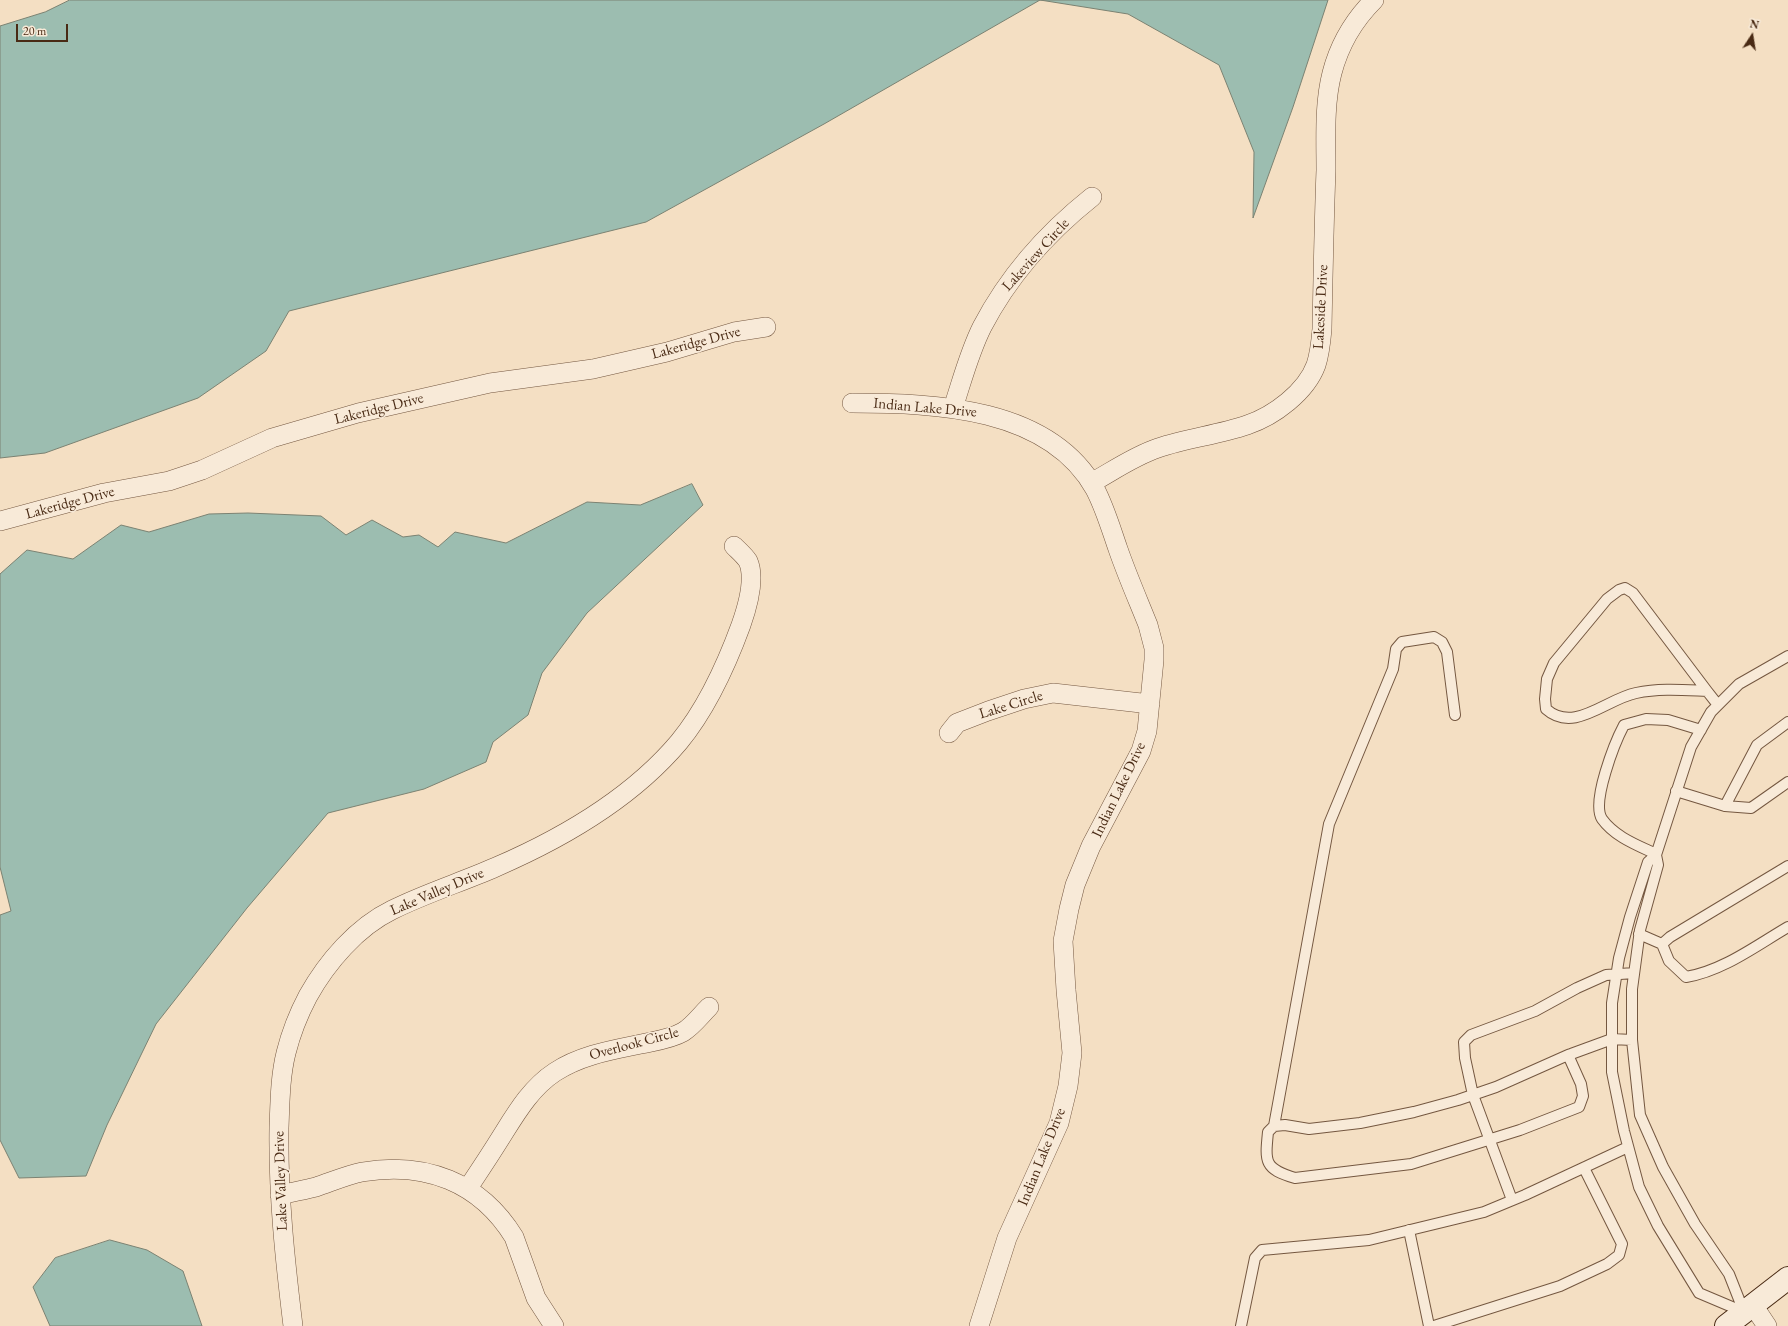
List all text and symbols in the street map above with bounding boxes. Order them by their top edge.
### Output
scale bar [18,16,70,42]
north arrow [1732,16,1772,56]
text: N [1749,16,1760,32]
text: 20 m [23,23,46,39]
street label: Lakeview Circle [999,215,1073,295]
street label: Lakeside Drive [1310,264,1332,350]
street label: Lakeridge Drive [650,322,742,364]
street label: Lakeridge Drive [333,389,425,429]
street label: Indian Lake Drive [872,395,978,421]
street label: Lakeridge Drive [24,482,116,524]
street label: Lake Circle [977,687,1045,723]
street label: Indian Lake Drive [1088,739,1150,841]
street label: Lake Valley Drive [388,864,486,920]
street label: Overlook Circle [587,1023,681,1065]
street label: Indian Lake Drive [1014,1105,1070,1209]
street label: Lake Valley Drive [270,1131,292,1231]

